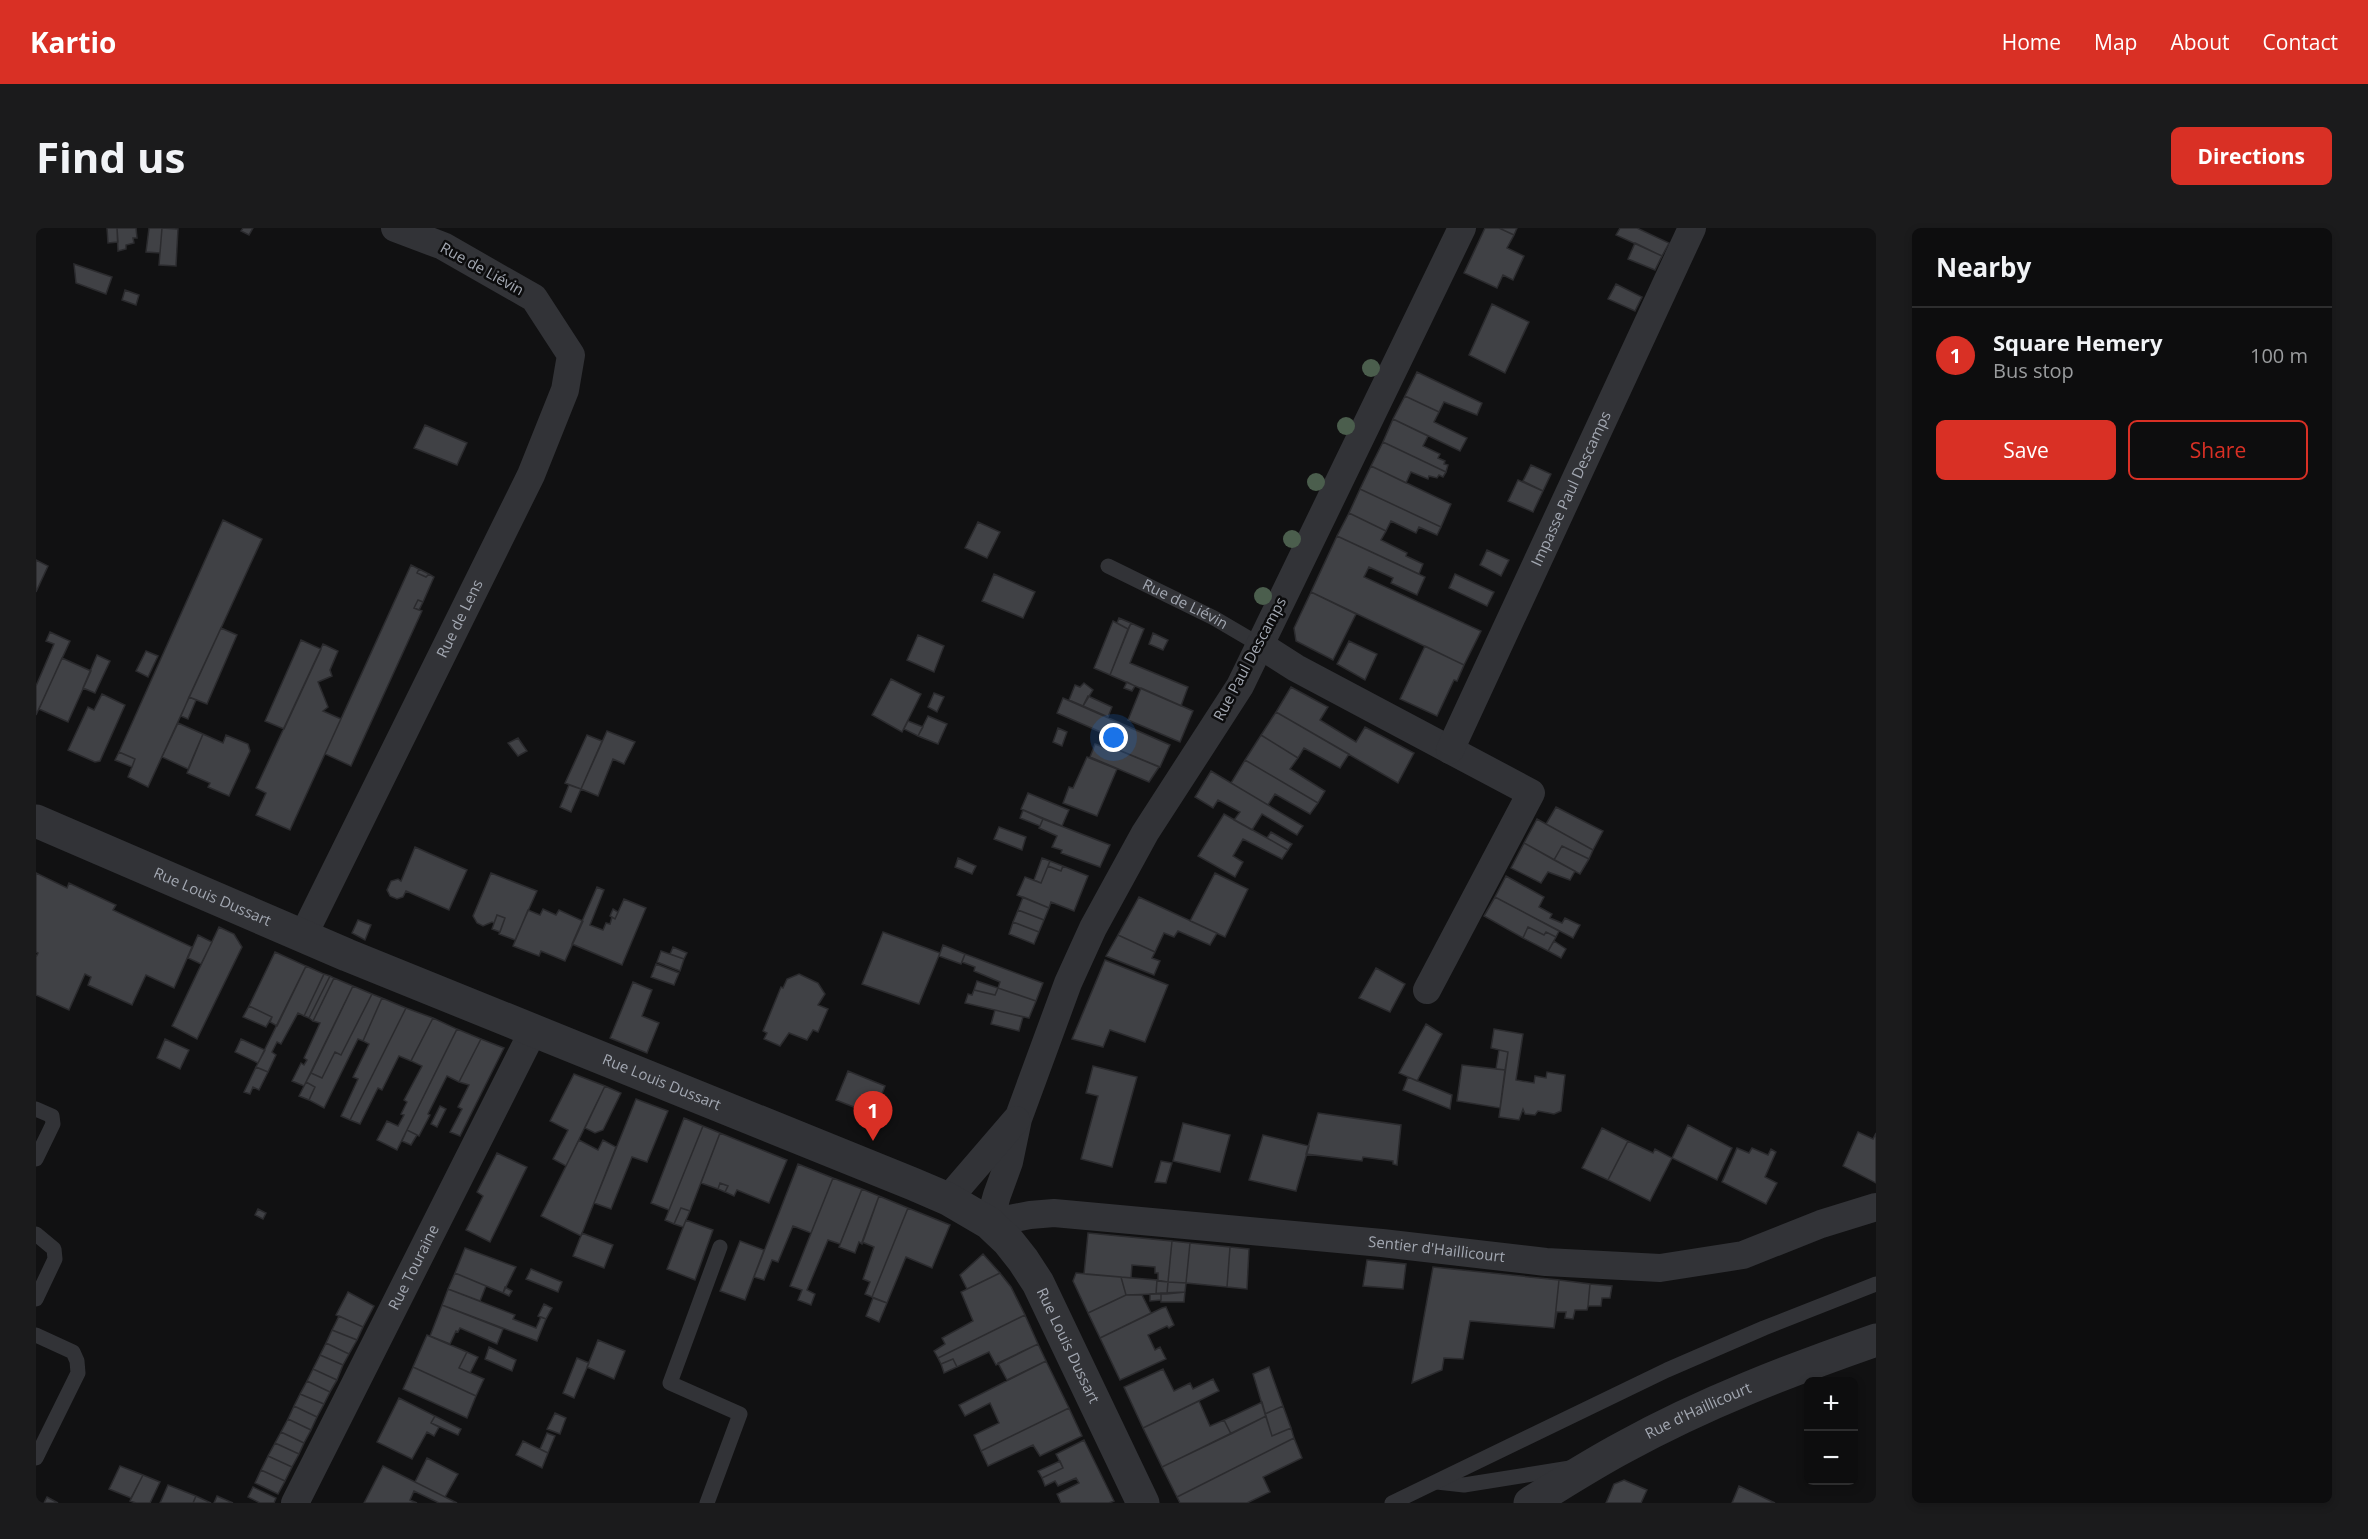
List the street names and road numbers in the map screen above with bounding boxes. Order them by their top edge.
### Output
street label: Rue de Liévin [437,237,528,299]
street label: Impasse Paul Descamps [1526,408,1615,569]
street label: Rue de Liévin [1140,574,1232,633]
street label: Rue de Lens [431,576,487,661]
street label: Rue Paul Descamps [1208,593,1290,724]
street label: Rue Louis Dussart [151,862,275,930]
street label: Rue Louis Dussart [600,1048,724,1114]
street label: Rue Touraine [383,1221,443,1313]
street label: Sentier d'Haillicourt [1367,1231,1506,1266]
street label: Rue Louis Dussart [1033,1284,1105,1406]
street label: Rue d'Haillicourt [1641,1377,1754,1443]

